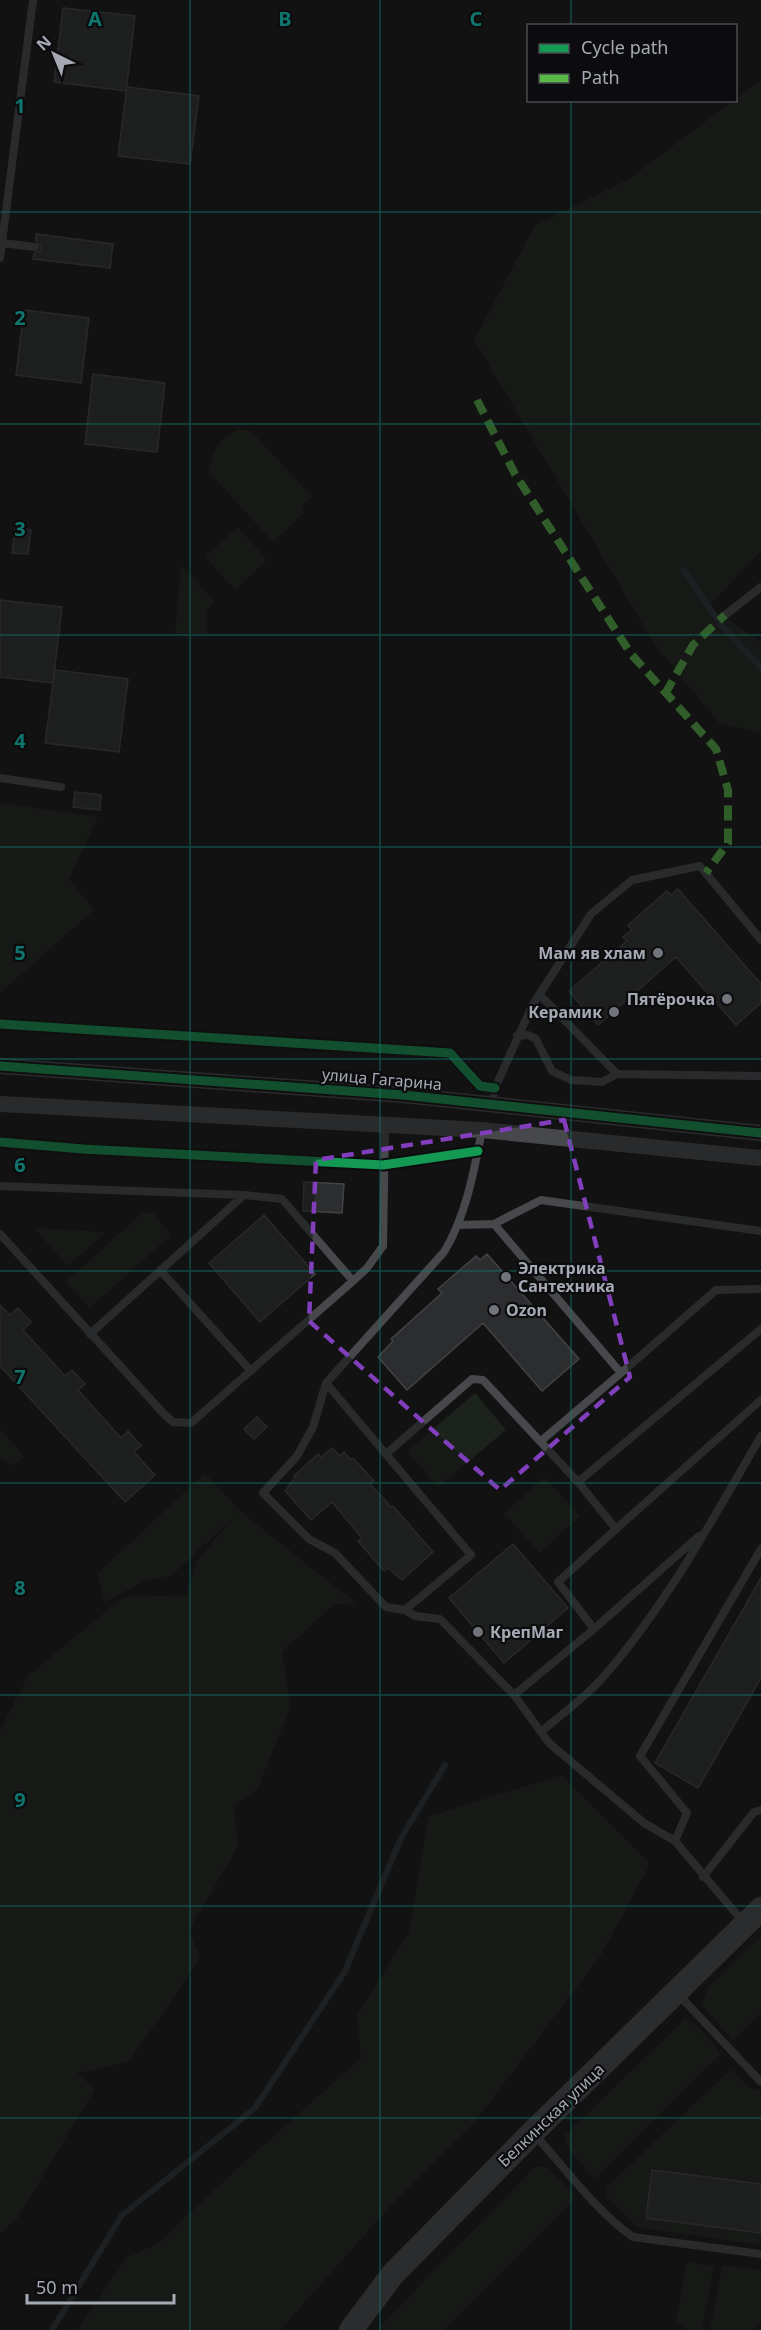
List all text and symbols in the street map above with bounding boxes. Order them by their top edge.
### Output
text: A [88,5,102,32]
text: B [278,5,292,32]
text: C [470,5,483,32]
north arrow [24,24,84,84]
legend [527,24,737,102]
text: N [32,31,56,56]
text: Cycle path [581,35,668,59]
text: Path [581,65,620,89]
text: 1 [14,92,26,119]
text: 2 [14,304,26,331]
text: 3 [14,515,26,542]
text: 4 [14,727,26,754]
text: 5 [14,939,26,966]
place label: Мам яв хлам [538,942,646,964]
marker: Мам яв хлам [651,946,665,960]
place label: Пятёрочка [627,988,715,1010]
marker: Пятёрочка [720,992,734,1006]
place label: Керамик [528,1001,602,1023]
marker: Керамик [607,1005,621,1019]
street label: улица Гагарина [321,1063,443,1095]
text: 6 [14,1151,26,1178]
place label: Электрика Сантехника [518,1257,615,1297]
marker: Электрика Сантехника [499,1270,513,1284]
place label: Ozon [506,1299,547,1321]
marker: Ozon [487,1303,501,1317]
text: 7 [14,1363,26,1390]
text: 8 [14,1574,26,1601]
place label: КрепМаг [490,1621,564,1643]
marker: КрепМаг [471,1625,485,1639]
text: 9 [14,1786,26,1813]
street label: Белкинская улица [493,2058,609,2172]
scale bar [27,2267,174,2305]
text: 50 m [36,2275,78,2299]

